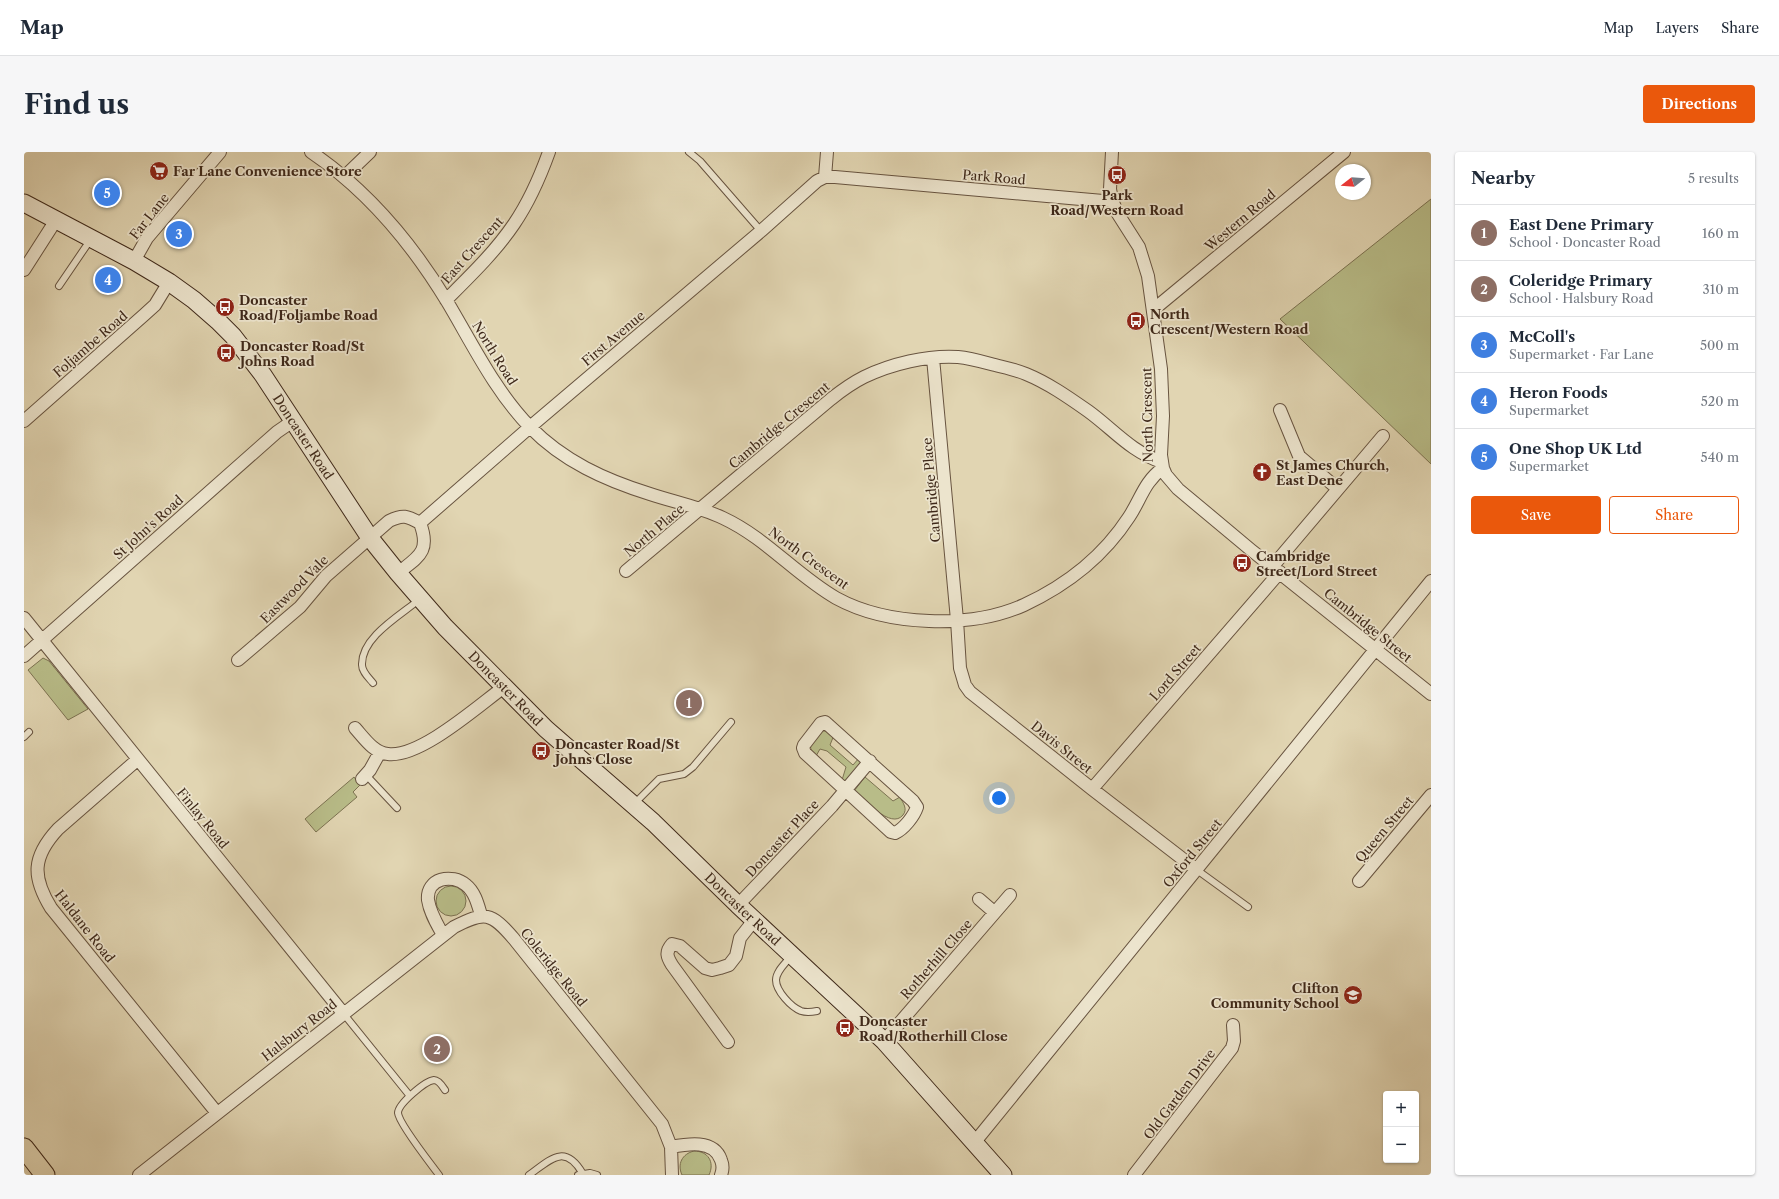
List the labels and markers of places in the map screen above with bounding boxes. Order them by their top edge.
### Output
supermarket icon: Far Lane Convenience Store [148,160,170,182]
place label: Far Lane Convenience Store [173,163,362,179]
bus stop icon: Park Road/Western Road [1106,164,1128,186]
pin: 5 [94,178,120,208]
place label: Park Road/Western Road [1050,187,1184,218]
pin: 3 [166,219,192,249]
pin: 4 [95,265,121,295]
place label: Doncaster Road/Foljambe Road [239,292,378,323]
bus stop icon: Doncaster Road/Foljambe Road [214,296,236,318]
place label: North Crescent/Western Road [1150,306,1309,337]
bus stop icon: North Crescent/Western Road [1125,310,1147,332]
place label: Doncaster Road/St Johns Road [238,338,365,369]
bus stop icon: Doncaster Road/St Johns Road [215,342,237,364]
place label: St James Church, East Dene [1276,457,1389,488]
church icon: St James Church, East Dene [1251,461,1273,483]
place label: Cambridge Street/Lord Street [1256,548,1378,579]
bus stop icon: Cambridge Street/Lord Street [1231,552,1253,574]
pin: 1 [676,688,702,718]
place label: Doncaster Road/St Johns Close [553,736,680,767]
bus stop icon: Doncaster Road/St Johns Close [530,740,552,762]
place label: Clifton Community School [1211,980,1339,1011]
school or university icon: Clifton Community School [1342,984,1364,1006]
place label: Doncaster Road/Rotherhill Close [859,1013,1008,1044]
bus stop icon: Doncaster Road/Rotherhill Close [834,1017,856,1039]
pin: 2 [424,1034,450,1064]

